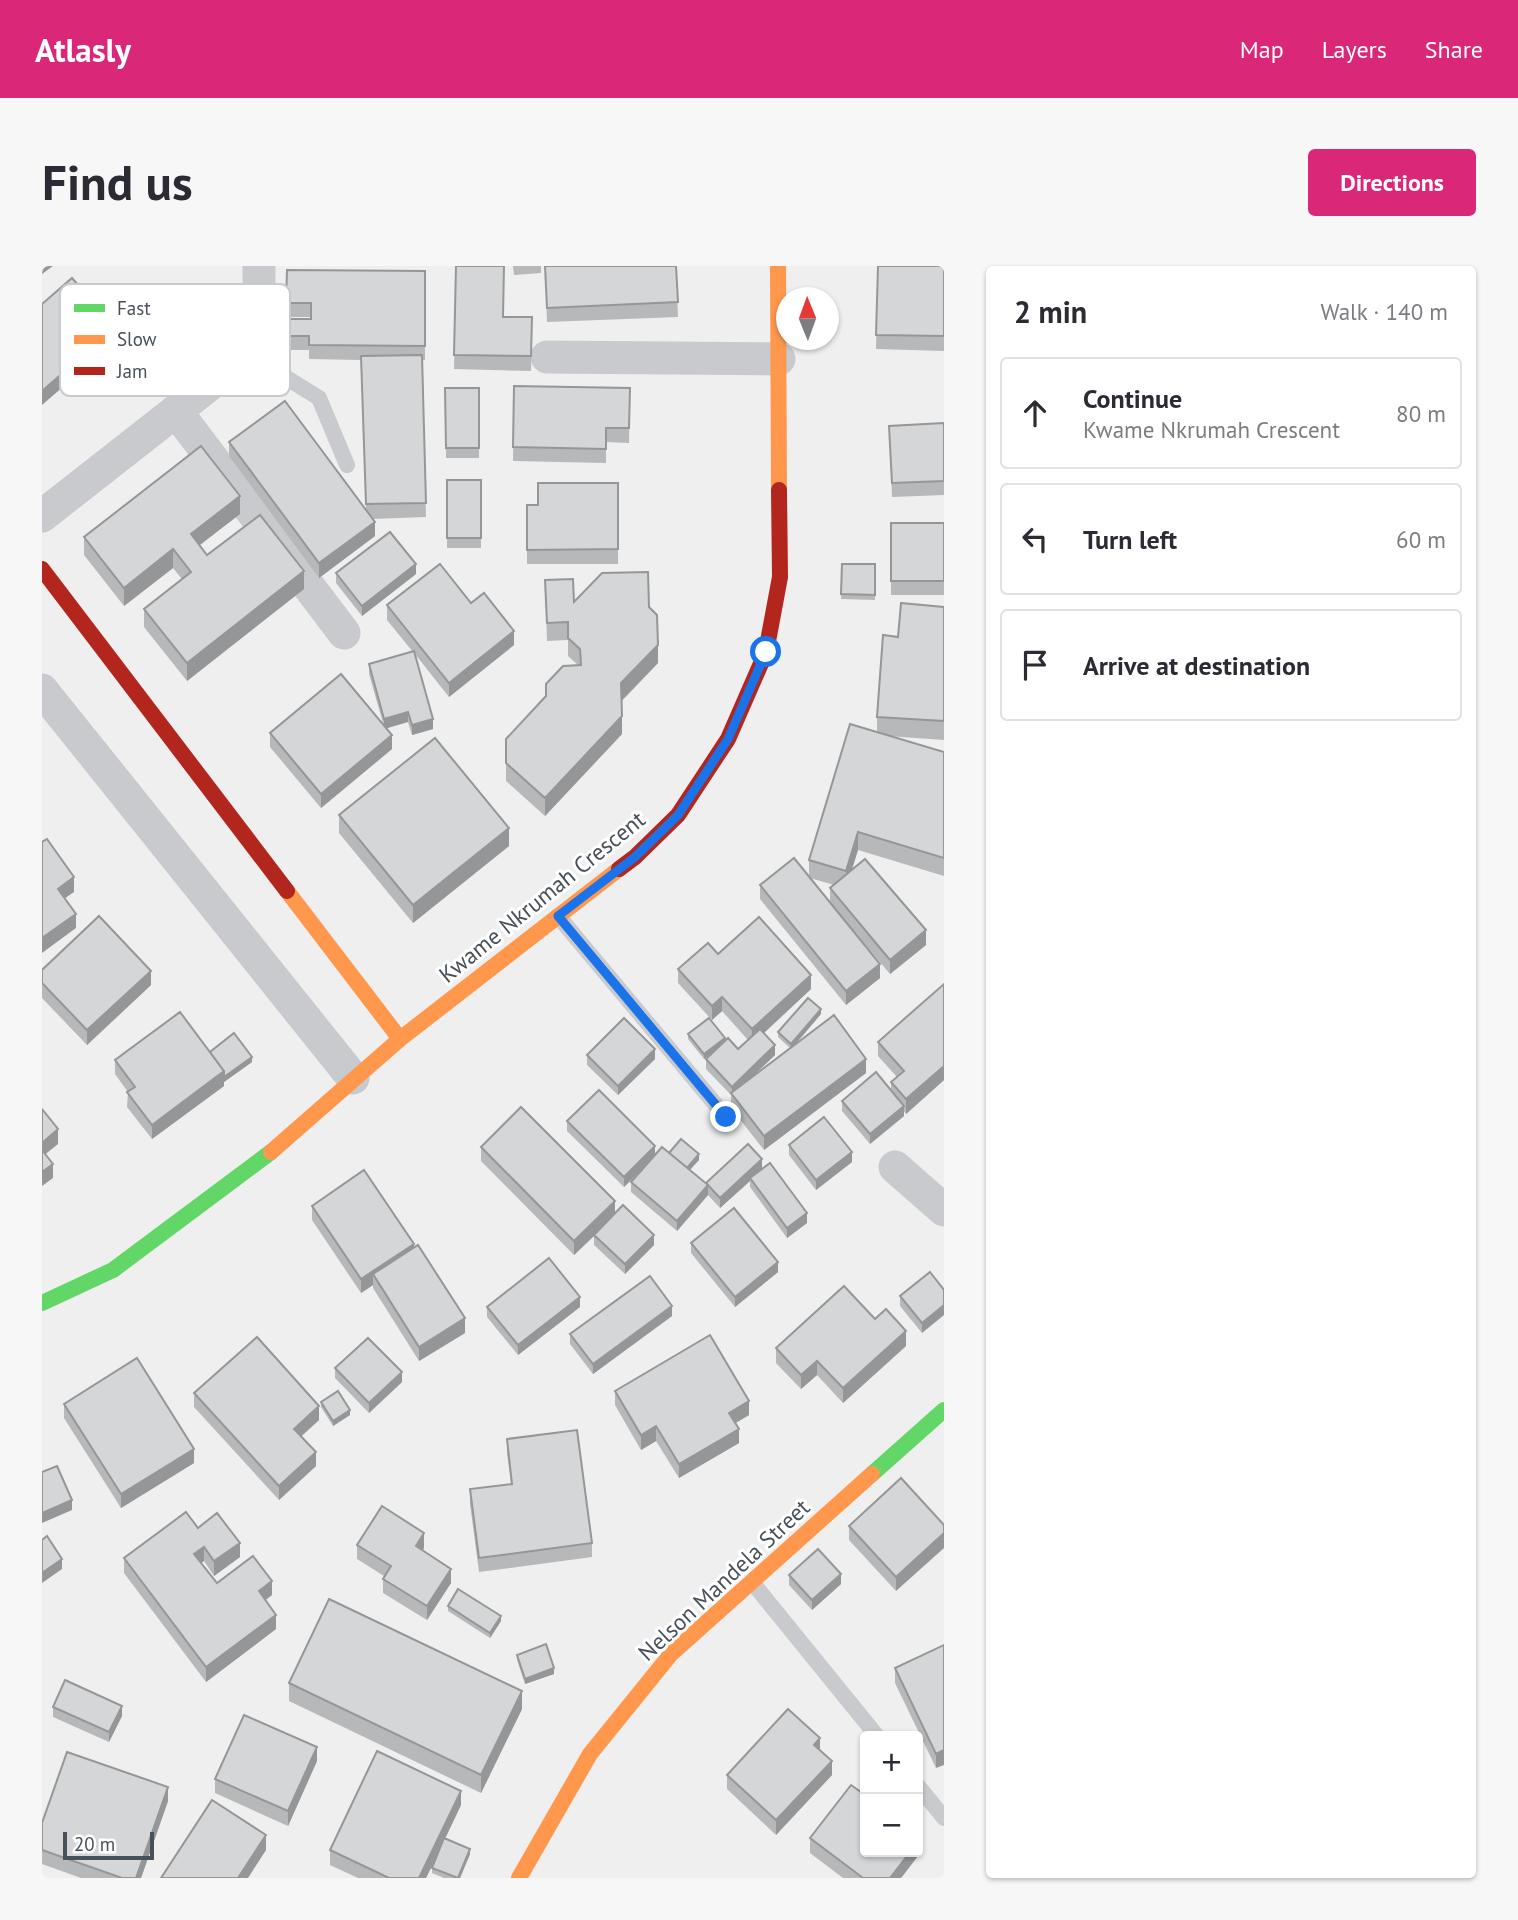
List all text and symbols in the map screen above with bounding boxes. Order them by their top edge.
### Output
text: Atlasly [35,28,131,71]
text: Map [1240,34,1284,65]
text: Layers [1322,34,1387,65]
text: Share [1425,34,1483,65]
button: Directions [1308,149,1476,216]
text: Find us [42,150,193,214]
legend [60,284,290,396]
north arrow [776,287,839,350]
text: 2 min [1014,292,1087,331]
text: Fast [117,296,151,320]
text: Walk · 140 m [1321,297,1448,326]
text: Slow [117,327,157,351]
text: Jam [116,359,147,383]
text: Continue [1083,382,1182,415]
icon: ahead [1016,394,1054,432]
text: 80 m [1396,399,1446,428]
text: Kwame Nkrumah Crescent [1083,415,1340,444]
icon: left [1016,520,1054,558]
text: Turn left [1083,523,1177,556]
text: 60 m [1396,525,1446,554]
route start [750,636,781,667]
icon: arrive [1016,646,1054,684]
text: Arrive at destination [1083,649,1310,682]
street label: Kwame Nkrumah Crescent [433,804,651,989]
route end [710,1101,741,1132]
street label: Nelson Mandela Street [632,1493,816,1667]
map controls [860,1731,923,1857]
button: + [860,1731,923,1794]
button: − [860,1794,923,1857]
scale bar [63,1829,154,1861]
text: 20 m [74,1832,115,1856]

